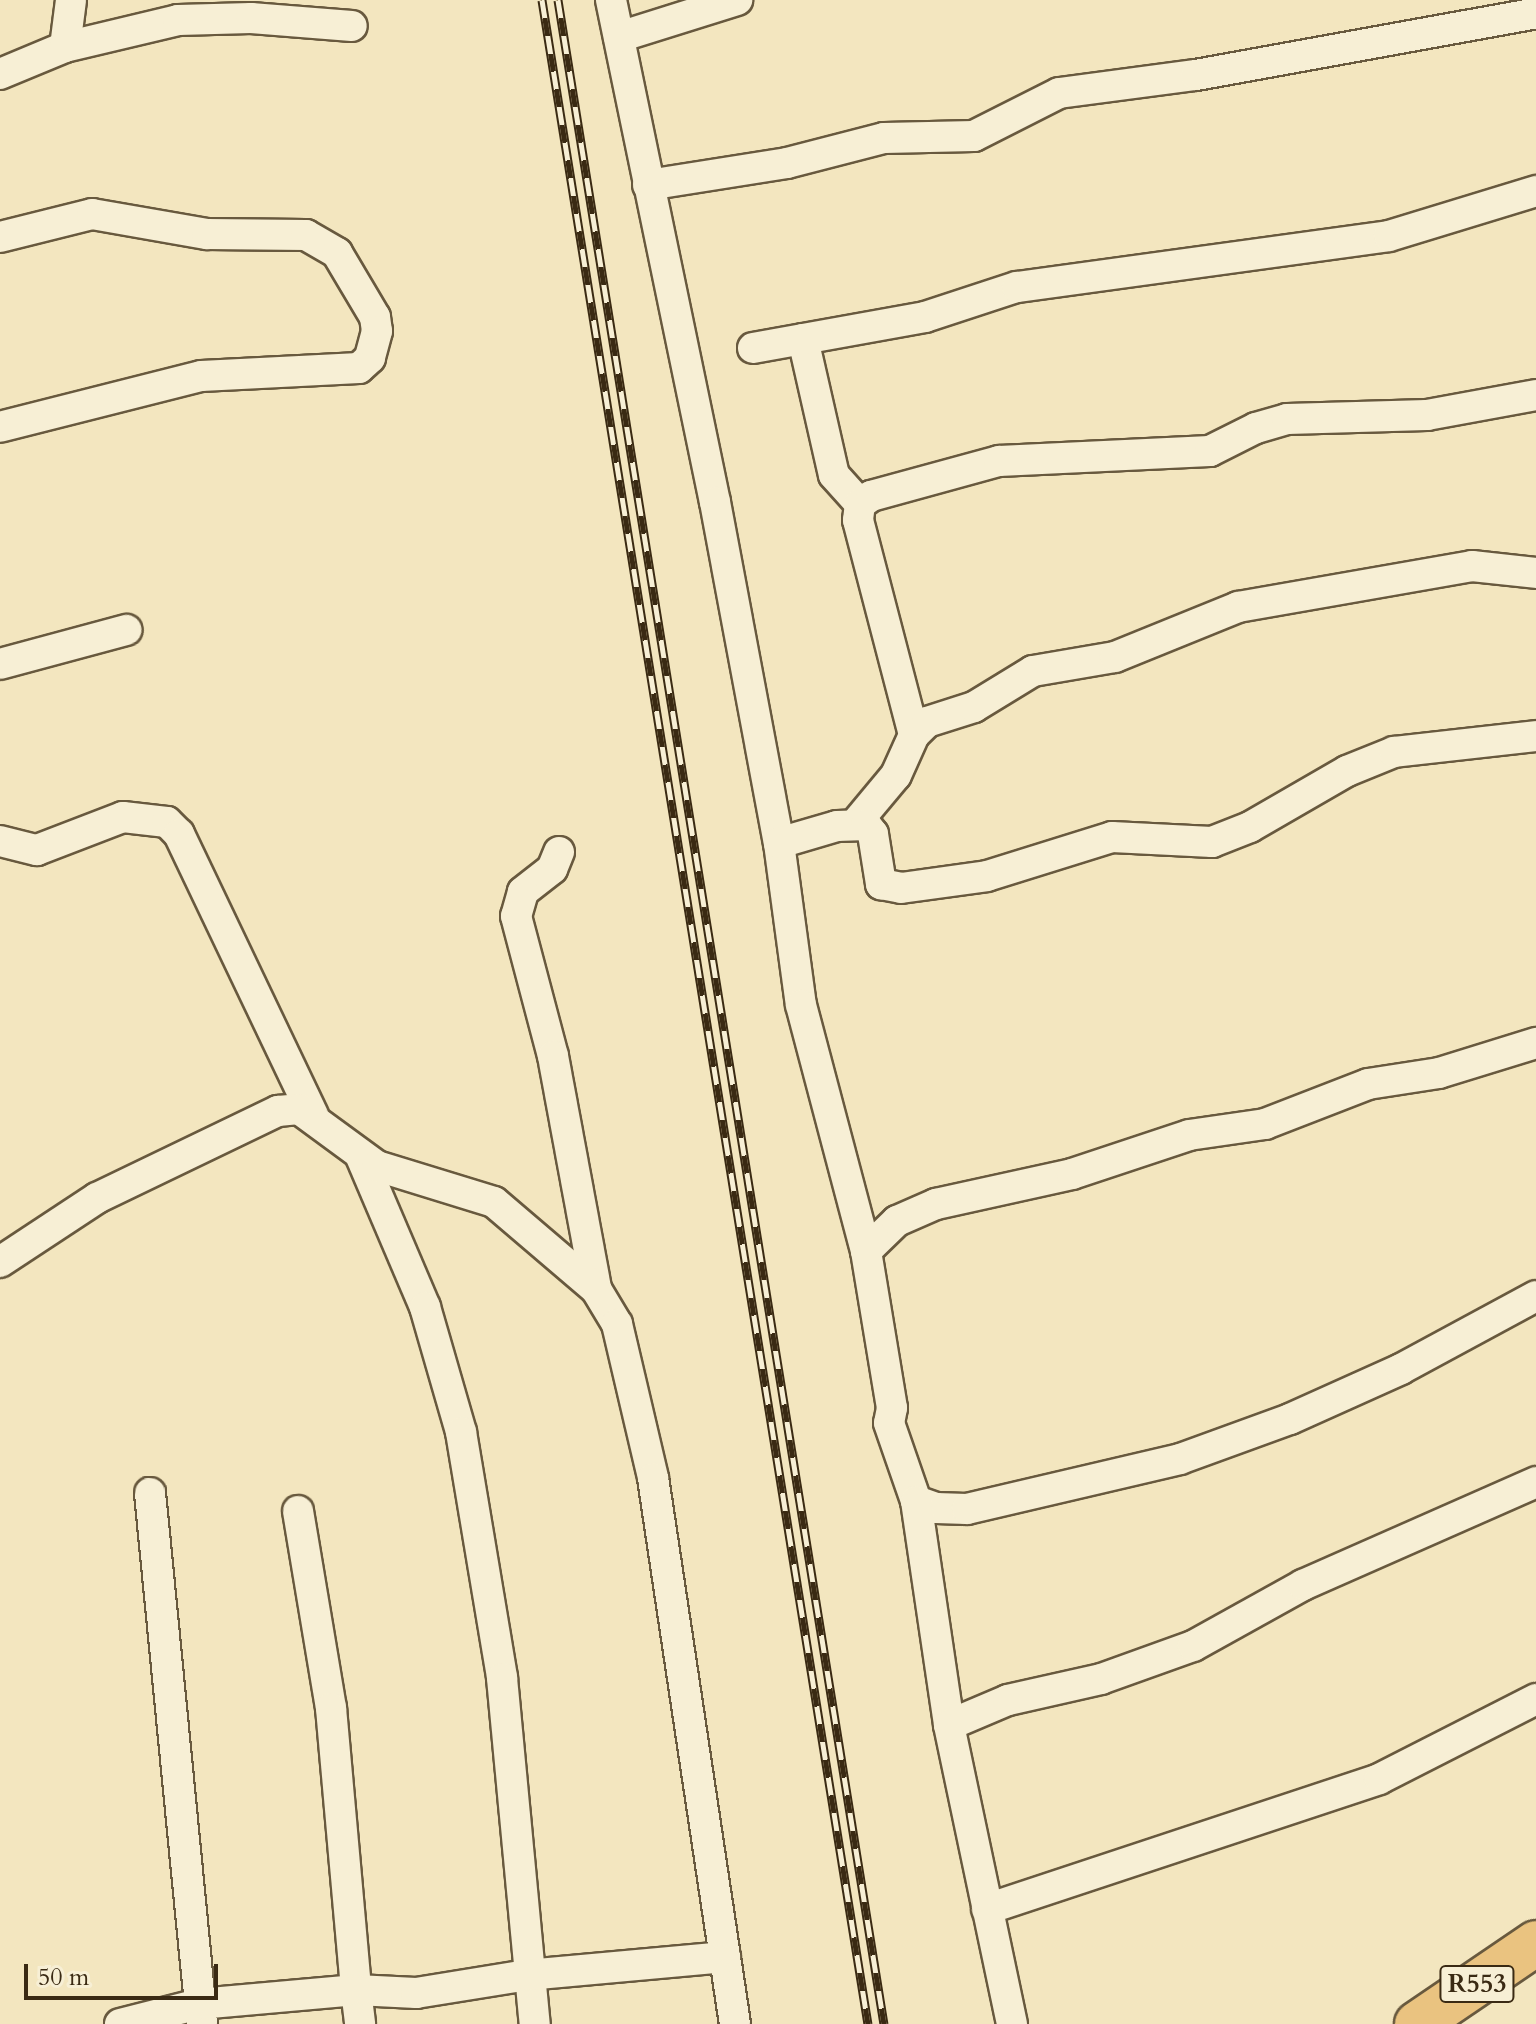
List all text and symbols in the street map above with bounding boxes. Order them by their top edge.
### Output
scale bar [28,1948,222,1998]
text: 50 m [38,1961,89,1994]
road number: R553 [1439,1962,1515,2006]

